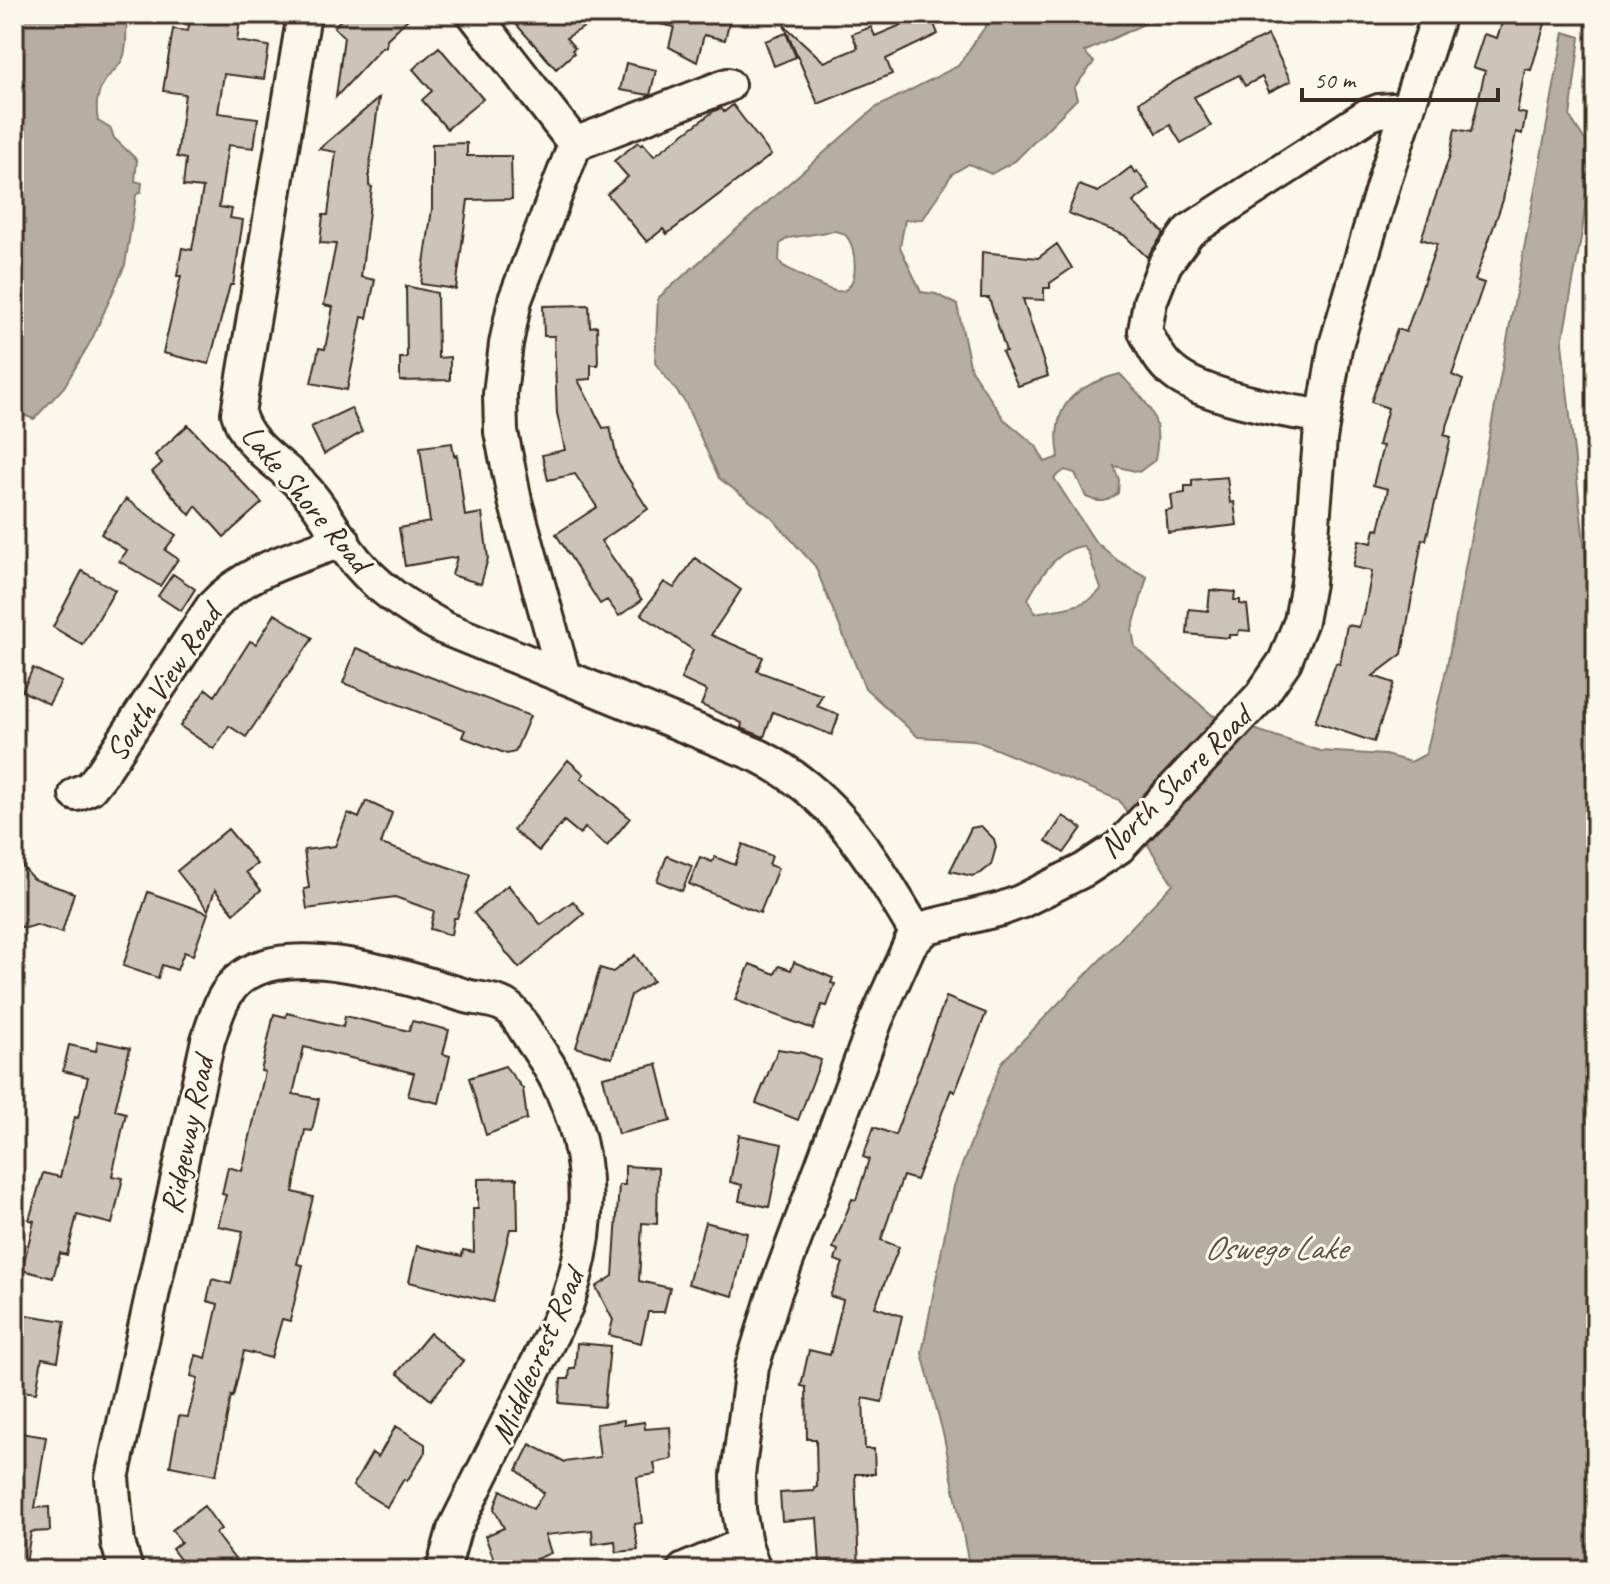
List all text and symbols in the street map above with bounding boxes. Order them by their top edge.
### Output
scale bar [1302,52,1498,102]
text: 50 m [1314,65,1357,95]
street label: Lake Shore Road [232,415,383,584]
street label: South View Road [96,593,233,769]
street label: North Shore Road [1090,694,1263,867]
street label: Ridgeway Road [150,1047,225,1217]
water label: Oswego Lake [1204,1226,1351,1269]
street label: Middlecrest Road [480,1258,596,1449]

